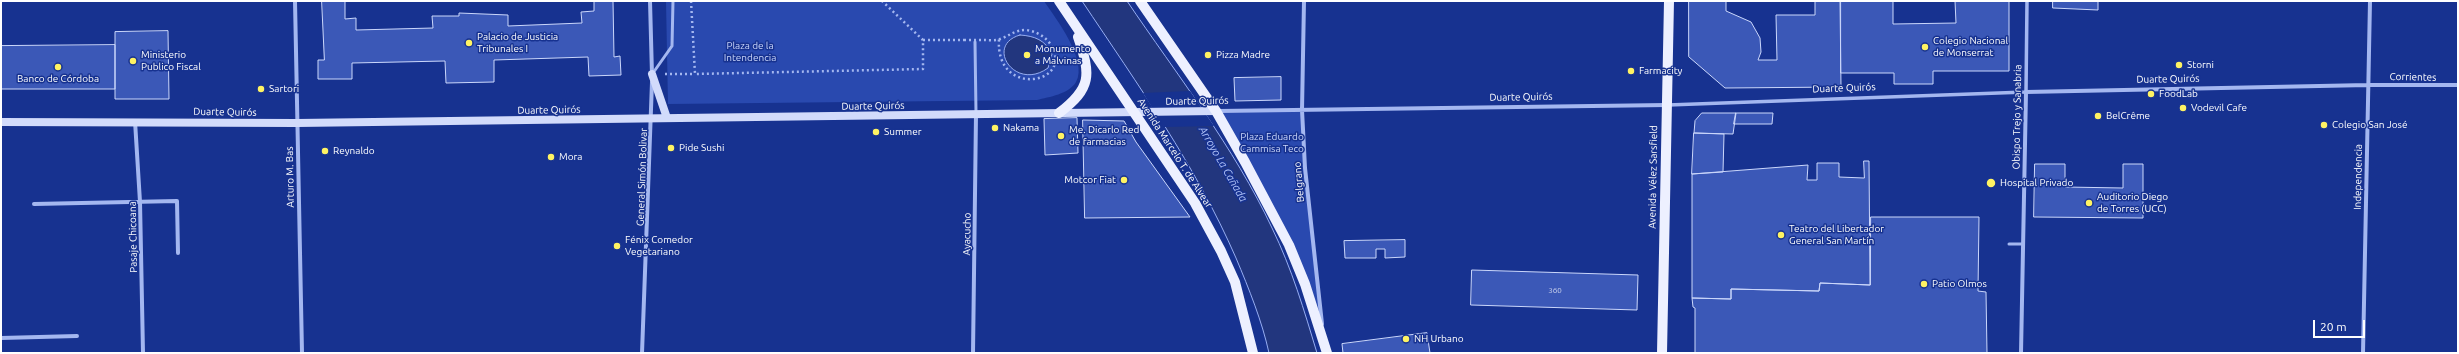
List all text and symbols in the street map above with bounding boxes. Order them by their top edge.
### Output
place label: Palacio de Justicia Tribunales I [477,31,558,54]
place label: Colegio Nacional de Monserrat [1933,35,2008,58]
marker: Palacio de Justicia Tribunales I [464,38,474,48]
park label: Plaza de la Intendencia [724,40,776,64]
marker: Colegio Nacional de Monserrat [1920,42,1930,52]
place label: Monumento a Malvinas [1035,43,1091,66]
place label: Ministerio Publico Fiscal [141,49,201,72]
place label: Pizza Madre [1216,49,1270,61]
marker: Monumento a Malvinas [1022,50,1032,60]
marker: Pizza Madre [1203,50,1213,60]
marker: Ministerio Publico Fiscal [128,56,138,66]
place label: Storni [2187,59,2214,71]
marker: Storni [2174,60,2184,70]
marker: Banco de Córdoba [53,62,63,72]
street label: Obispo Trejo y Sanabria [2010,64,2024,170]
place label: Farmacity [1639,65,1682,77]
marker: Farmacity [1626,66,1636,76]
street label: Corrientes [2389,71,2437,83]
street label: Duarte Quirós [2136,72,2200,86]
place label: Banco de Córdoba [17,73,99,85]
street label: Duarte Quirós [1812,81,1876,95]
place label: Sartori [269,83,299,95]
marker: Sartori [256,84,266,94]
place label: FoodLab [2159,88,2198,100]
marker: FoodLab [2146,89,2156,99]
street label: Duarte Quirós [1489,90,1553,104]
street label: Duarte Quirós [1165,94,1229,108]
street label: Avenida Marcelo T. de Alvear [1135,96,1215,210]
street label: Duarte Quirós [841,99,905,113]
place label: Vodevil Cafe [2191,102,2247,114]
street label: Duarte Quirós [517,103,581,117]
marker: Vodevil Cafe [2178,103,2188,113]
street label: Duarte Quirós [193,105,257,119]
place label: BelCrême [2106,110,2150,122]
marker: BelCrême [2093,111,2103,121]
place label: Colegio San José [2332,119,2407,131]
marker: Colegio San José [2319,120,2329,130]
place label: Nakama [1003,122,1039,134]
marker: Nakama [990,123,1000,133]
place label: Me. Dicarlo Red de farmacias [1069,124,1139,148]
water label: Arroyo La Cañada [1196,124,1250,204]
street label: Avenida Vélez Sarsfield [1646,125,1660,229]
place label: Summer [884,126,922,138]
marker: Summer [871,127,881,137]
street label: General Simón Bolivar [634,128,650,226]
marker: Me. Dicarlo Red de farmacias [1056,131,1066,141]
park label: Plaza Eduardo Cammisa Teco [1240,131,1304,154]
place label: Pide Sushi [679,142,724,154]
marker: Pide Sushi [666,143,676,153]
street label: Independencia [2351,144,2365,210]
place label: Reynaldo [333,145,375,157]
street label: Arturo M. Bas [283,146,297,208]
marker: Reynaldo [320,146,330,156]
place label: Mora [559,151,582,163]
marker: Mora [546,152,556,162]
street label: Belgrano [1291,161,1307,203]
place label: Motcor Fiat [1064,174,1116,186]
marker: Motcor Fiat [1119,175,1129,185]
marker: Hospital Privado [1985,177,1997,189]
place label: Hospital Privado [2000,177,2073,189]
place label: Auditorio Diego de Torres (UCC) [2097,191,2168,214]
marker: Auditorio Diego de Torres (UCC) [2084,198,2094,208]
street label: Pasaje Chicoana [126,201,140,273]
street label: Ayacucho [961,212,973,256]
place label: Teatro del Libertador General San Martín [1789,223,1884,246]
marker: Teatro del Libertador General San Martín [1776,230,1786,240]
place label: Fénix Comedor Vegetariano [625,234,693,258]
marker: Fénix Comedor Vegetariano [612,241,622,251]
place label: Patio Olmos [1932,278,1987,290]
marker: Patio Olmos [1919,279,1929,289]
house number: 360 [1548,285,1562,295]
scale bar [2315,312,2367,338]
text: 20 m [2320,320,2347,333]
place label: NH Urbano [1414,333,1464,345]
marker: NH Urbano [1401,334,1411,344]

